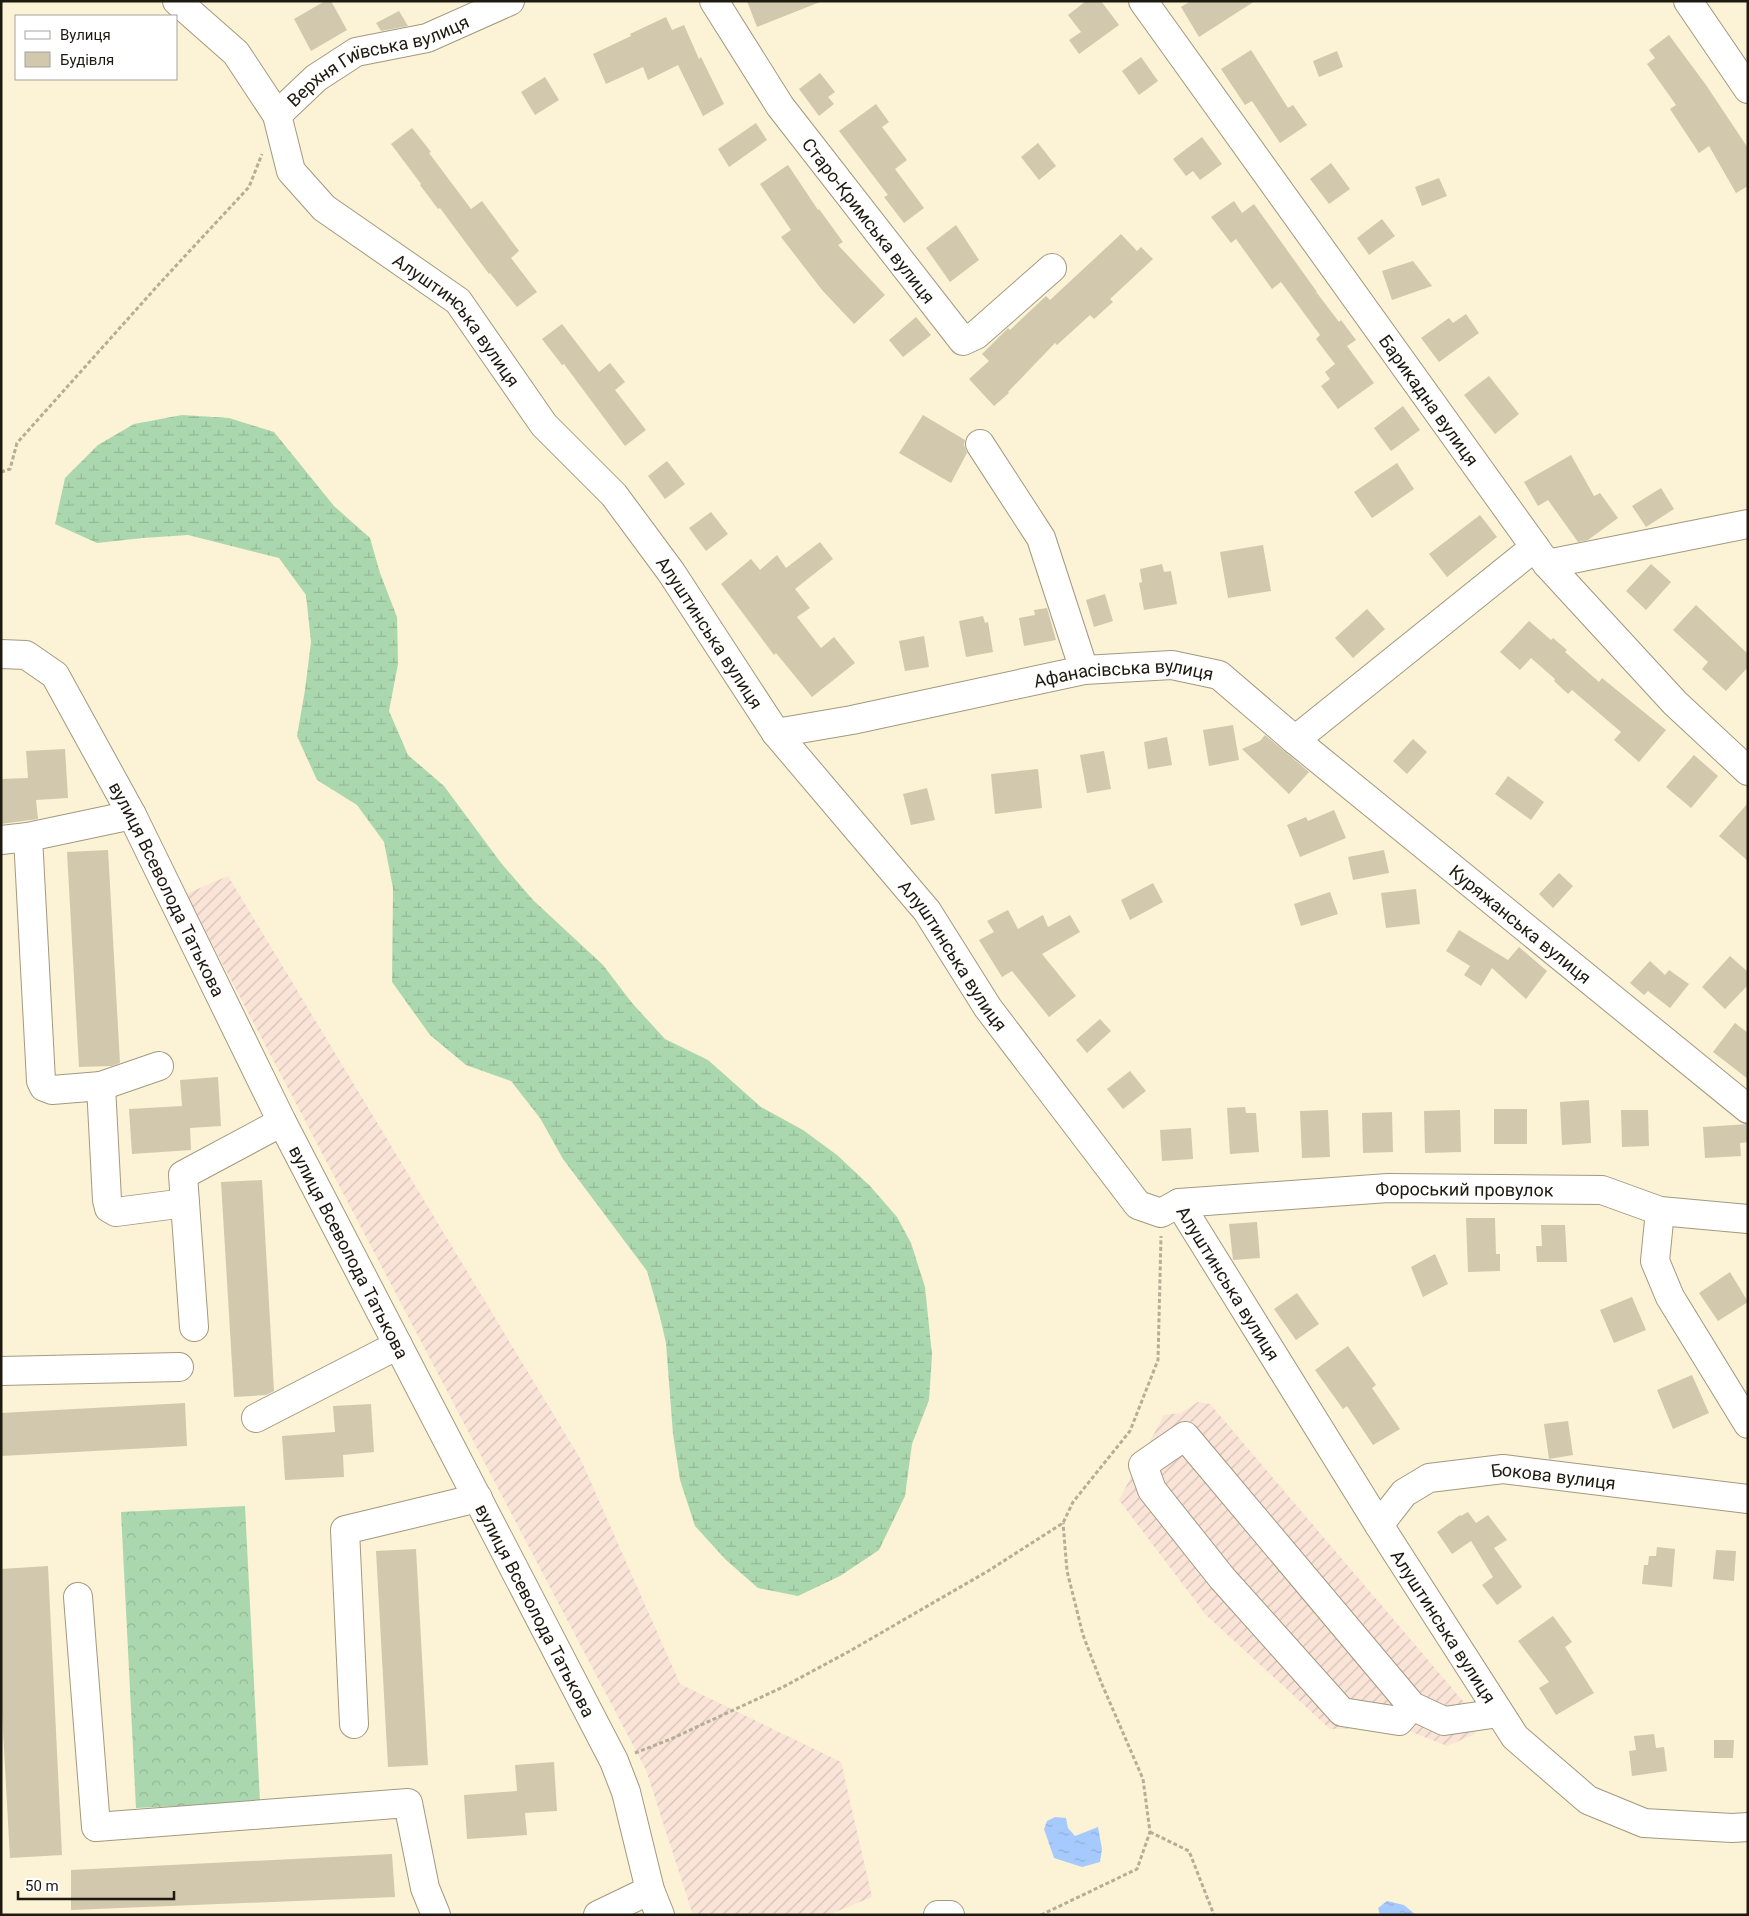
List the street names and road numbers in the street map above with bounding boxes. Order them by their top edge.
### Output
street label: Верхня Гиївська вулиця [283,10,472,111]
street label: Старо-Кримська вулиця [798,134,940,307]
street label: Алуштинська вулиця [389,249,525,390]
street label: Барикадна вулиця [1375,330,1483,470]
street label: Алуштинська вулиця [652,552,768,712]
street label: Афанасівська вулиця [1032,654,1216,691]
street label: вулиця Всеволода Татькова [105,778,230,1000]
street label: Куряжанська вулиця [1445,860,1596,988]
street label: Алуштинська вулиця [895,875,1012,1035]
street label: вулиця Всеволода Татькова [285,1142,414,1362]
street label: Фороський провулок [1375,1177,1554,1200]
street label: Алуштинська вулиця [1173,1202,1285,1364]
street label: Бокова вулиця [1490,1458,1617,1493]
street label: вулиця Всеволода Татькова [472,1500,600,1721]
street label: Алуштинська вулиця [1387,1546,1501,1707]

